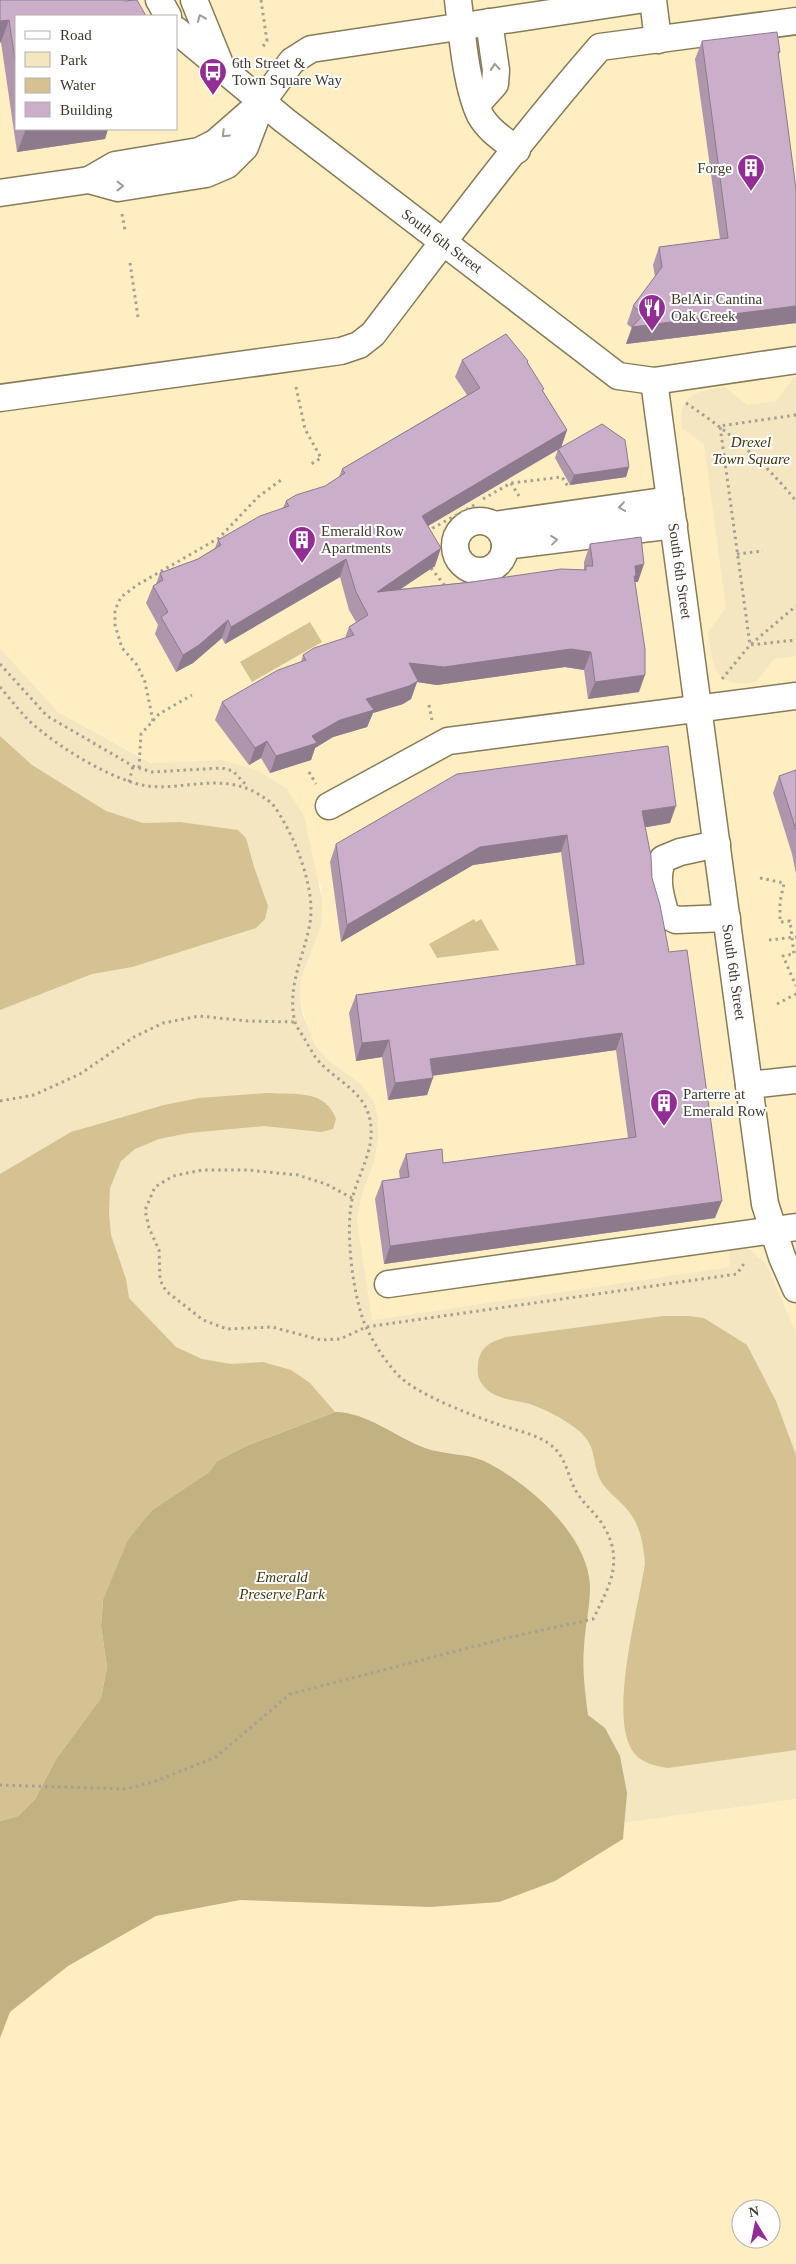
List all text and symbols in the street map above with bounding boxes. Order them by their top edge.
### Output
one-way arrow [197,14,208,23]
legend [15,15,178,130]
text: Road [60,27,92,43]
text: Park [60,52,88,68]
place label: 6th Street & Town Square Way [232,55,342,88]
bus stop icon: 6th Street & Town Square Way [198,57,228,96]
one-way arrow [490,62,501,70]
text: Water [60,77,95,93]
text: Building [60,102,113,118]
one-way arrow [221,128,230,137]
building icon: Forge [736,153,766,192]
place label: Forge [697,160,732,176]
one-way arrow [117,181,125,192]
street label: South 6th Street [399,206,486,277]
place label: BelAir Cantina Oak Creek [671,291,763,324]
restaurant icon: BelAir Cantina Oak Creek [637,293,667,332]
park label: Drexel Town Square [712,434,790,467]
one-way arrow [618,501,626,511]
street label: South 6th Street [665,522,695,621]
place label: Emerald Row Apartments [321,523,404,556]
building icon: Emerald Row Apartments [287,525,317,564]
one-way arrow [550,535,558,546]
street label: South 6th Street [719,923,749,1022]
place label: Parterre at Emerald Row [683,1086,766,1119]
building icon: Parterre at Emerald Row [649,1088,679,1127]
park label: Emerald Preserve Park [238,1569,325,1602]
north arrow [731,2199,781,2249]
text: N [748,2203,760,2220]

